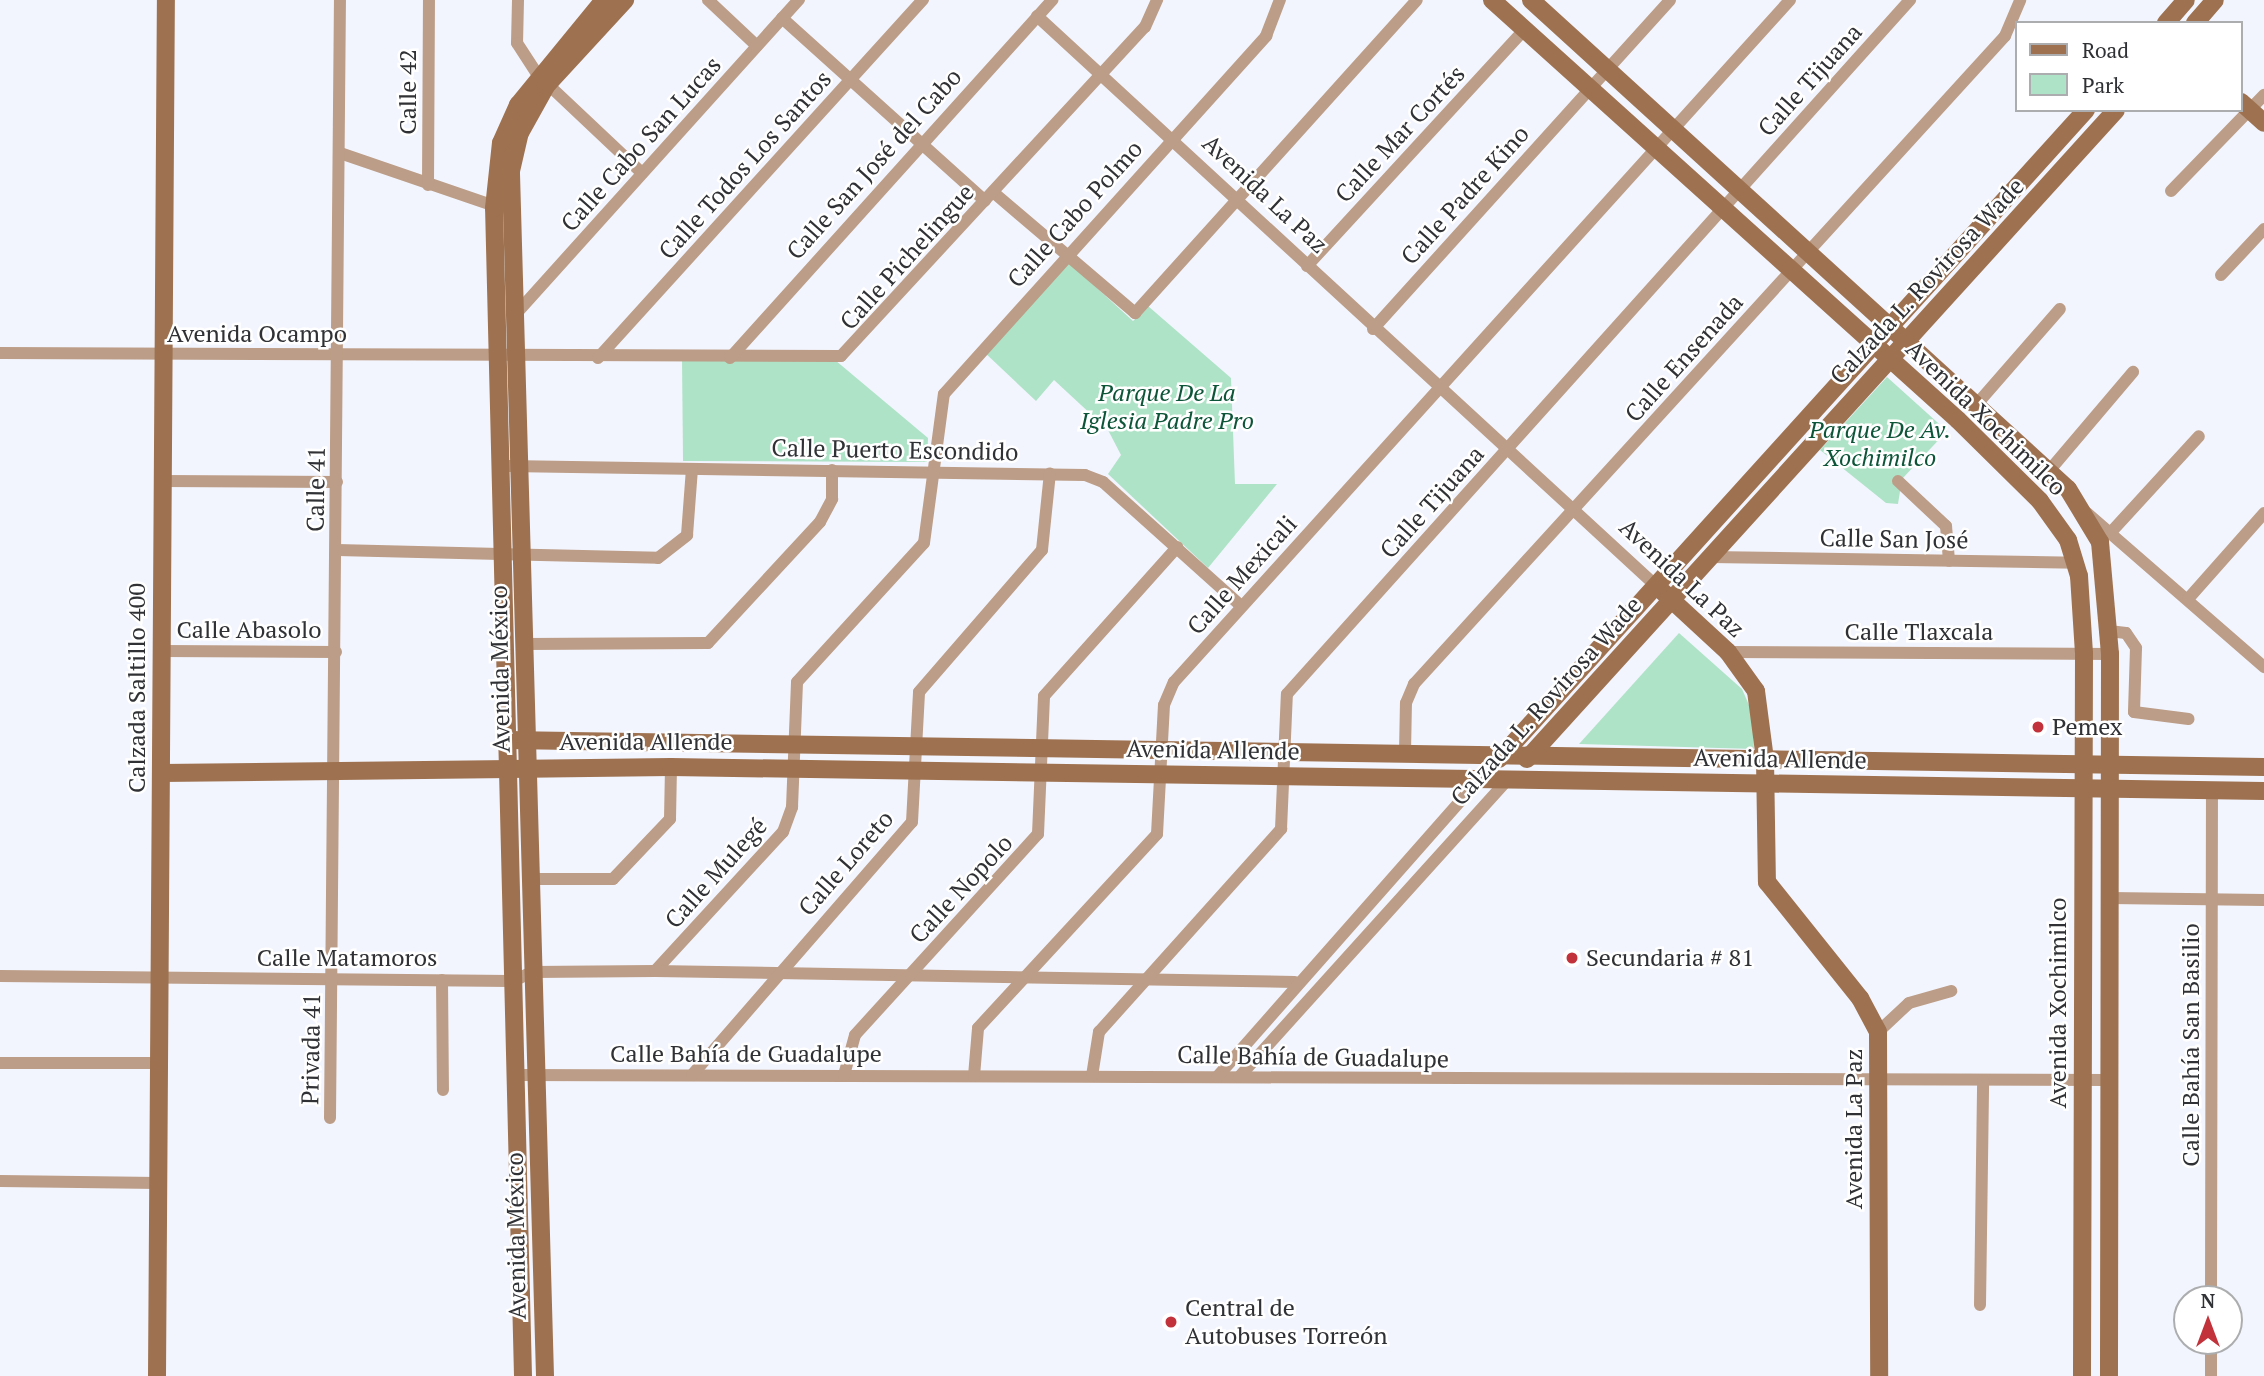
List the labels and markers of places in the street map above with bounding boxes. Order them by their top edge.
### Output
place label: Pemex [2052,713,2122,741]
marker: Pemex [2030,719,2046,735]
place label: Secundaria # 81 [1586,944,1754,972]
marker: Secundaria # 81 [1564,950,1580,966]
place label: Central de Autobuses Torreón [1185,1294,1388,1350]
marker: Central de Autobuses Torreón [1163,1314,1179,1330]

